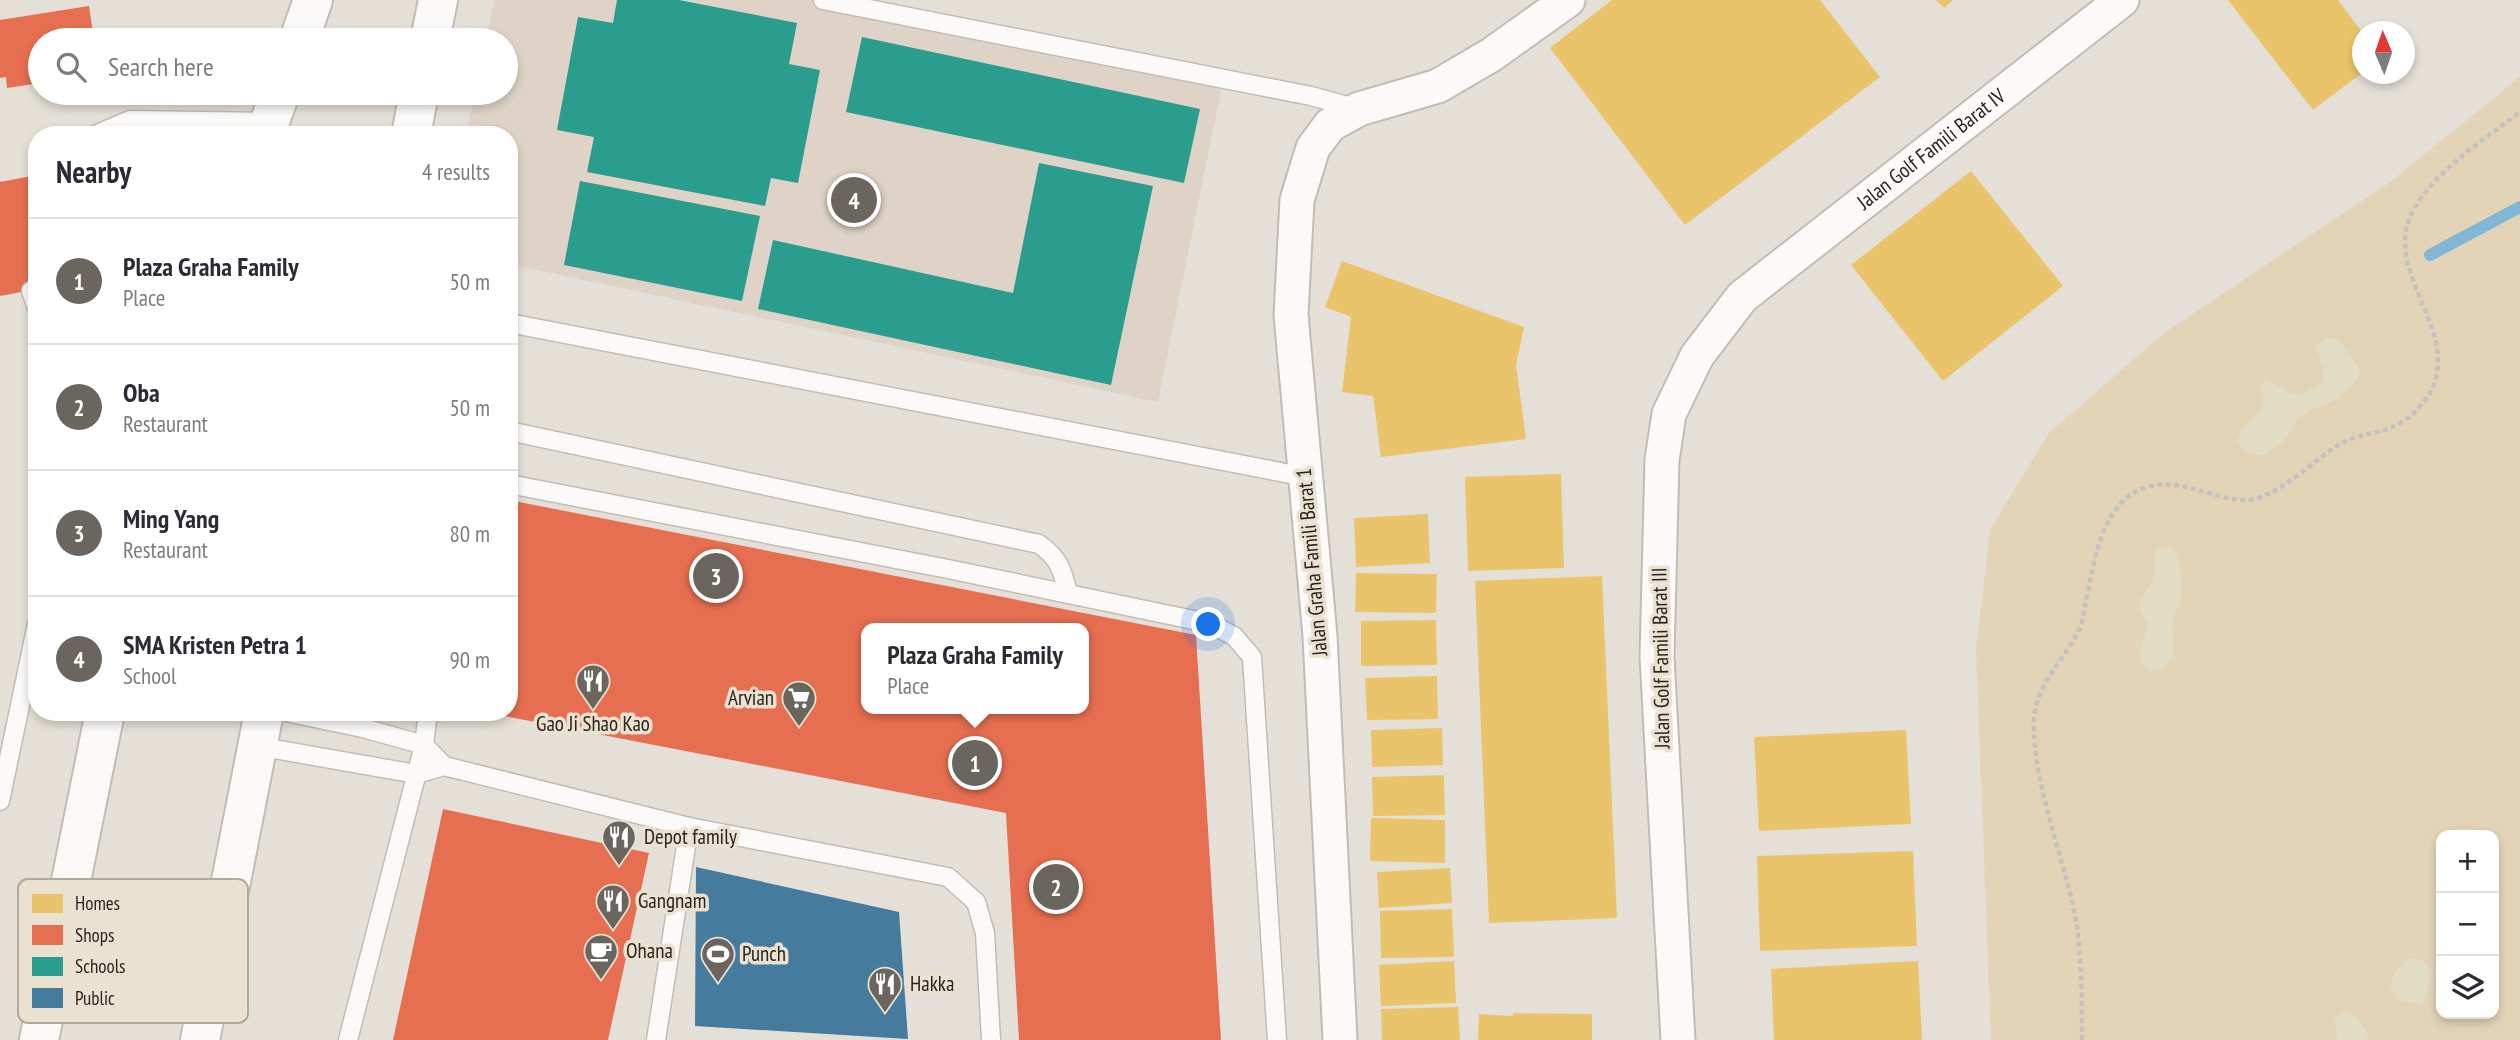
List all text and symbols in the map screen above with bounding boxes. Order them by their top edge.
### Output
north arrow [2352,21,2415,84]
search box [28,28,518,105]
icon: search [52,48,90,86]
text: Search here [108,50,214,83]
street label: Jalan Golf Famili Barat IV [1850,82,2011,216]
text: Nearby [56,152,131,191]
text: 4 results [422,157,490,186]
pin: 4 [831,174,877,226]
text: Plaza Graha Family [123,250,299,283]
text: 1 [74,267,85,296]
text: 50 m [449,267,490,296]
text: Place [123,283,165,312]
text: Oba [123,376,160,409]
text: 2 [74,393,85,422]
text: 50 m [449,393,490,422]
text: Restaurant [123,409,208,438]
street label: Jalan Graha Famili Barat 1 [1290,467,1333,658]
text: Ming Yang [123,502,219,535]
text: 3 [74,519,85,548]
text: 80 m [449,519,490,548]
text: Restaurant [123,535,208,564]
pin: 3 [693,550,739,602]
street label: Jalan Golf Famili Barat III [1645,567,1676,750]
your location [1191,607,1225,641]
popup [861,623,1089,714]
text: SMA Kristen Petra 1 [123,628,307,661]
text: Plaza Graha Family [887,638,1063,671]
text: 4 [74,645,85,674]
text: 90 m [449,645,490,674]
text: School [123,661,176,690]
restaurant icon: Gao Ji Shao Kao [574,662,612,711]
text: Place [887,671,929,700]
supermarket icon: Arvian [780,679,818,728]
place label: Arvian [728,684,774,711]
place label: Gao Ji Shao Kao [536,710,650,737]
pin: 1 [952,737,998,789]
restaurant icon: Depot family [600,818,638,867]
place label: Depot family [644,823,737,850]
map controls [2436,830,2499,1019]
button: + [2436,830,2499,893]
pin: 2 [1033,861,1079,913]
legend [18,879,248,1023]
restaurant icon: Gangnam [594,882,632,931]
place label: Gangnam [638,887,706,914]
text: Homes [75,891,120,915]
button: − [2436,893,2499,956]
text: Shops [75,923,114,947]
cafe icon: Ohana [582,932,620,981]
sports icon: Punch [699,935,737,984]
place label: Ohana [626,937,673,964]
place label: Punch [742,940,786,967]
text: Schools [75,954,126,978]
button: layers [2436,956,2499,1019]
restaurant icon: Hakka [866,965,904,1014]
place label: Hakka [910,970,954,997]
text: Public [75,986,115,1010]

